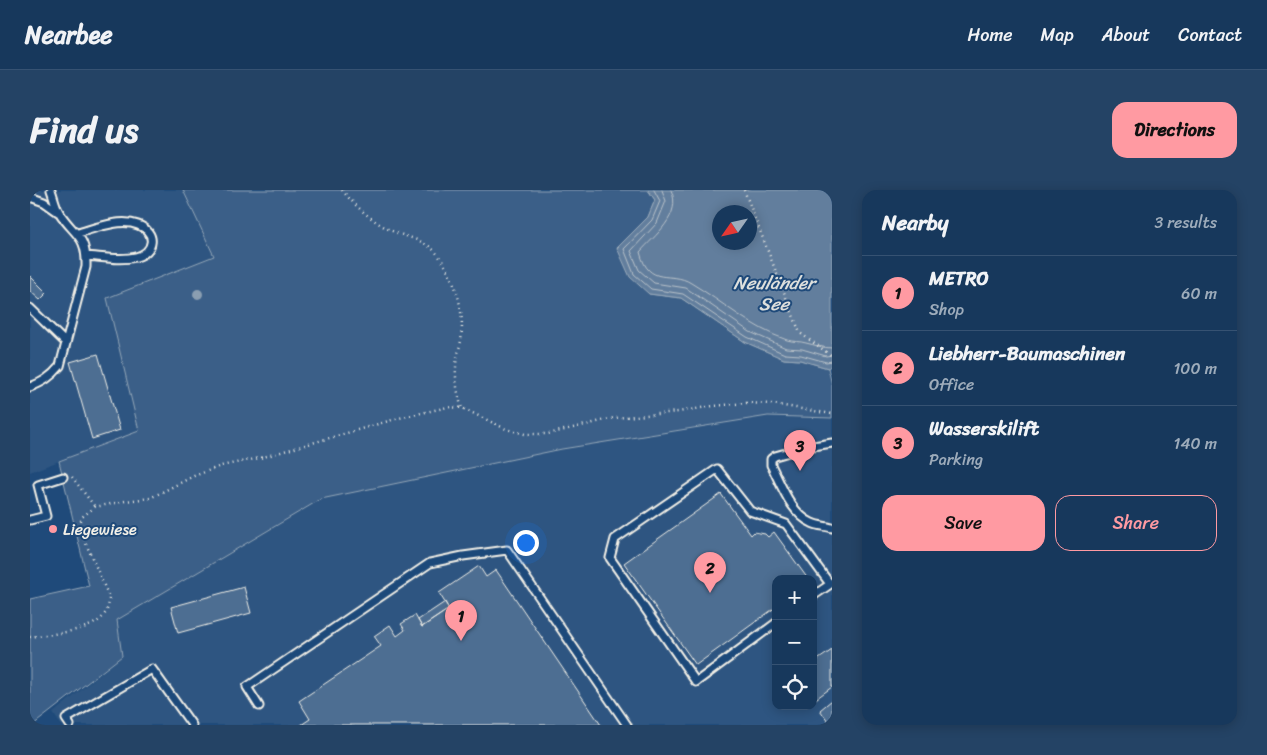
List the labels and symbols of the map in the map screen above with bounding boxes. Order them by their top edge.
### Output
north arrow [712,205,757,250]
water label: Neuländer See [734,267,818,320]
pin: 3 [784,430,816,471]
place label: Liegewiese [63,515,137,544]
marker: Liegewiese [47,523,59,535]
your location [513,530,539,556]
pin: 2 [694,552,726,593]
pin: 1 [445,600,477,641]

